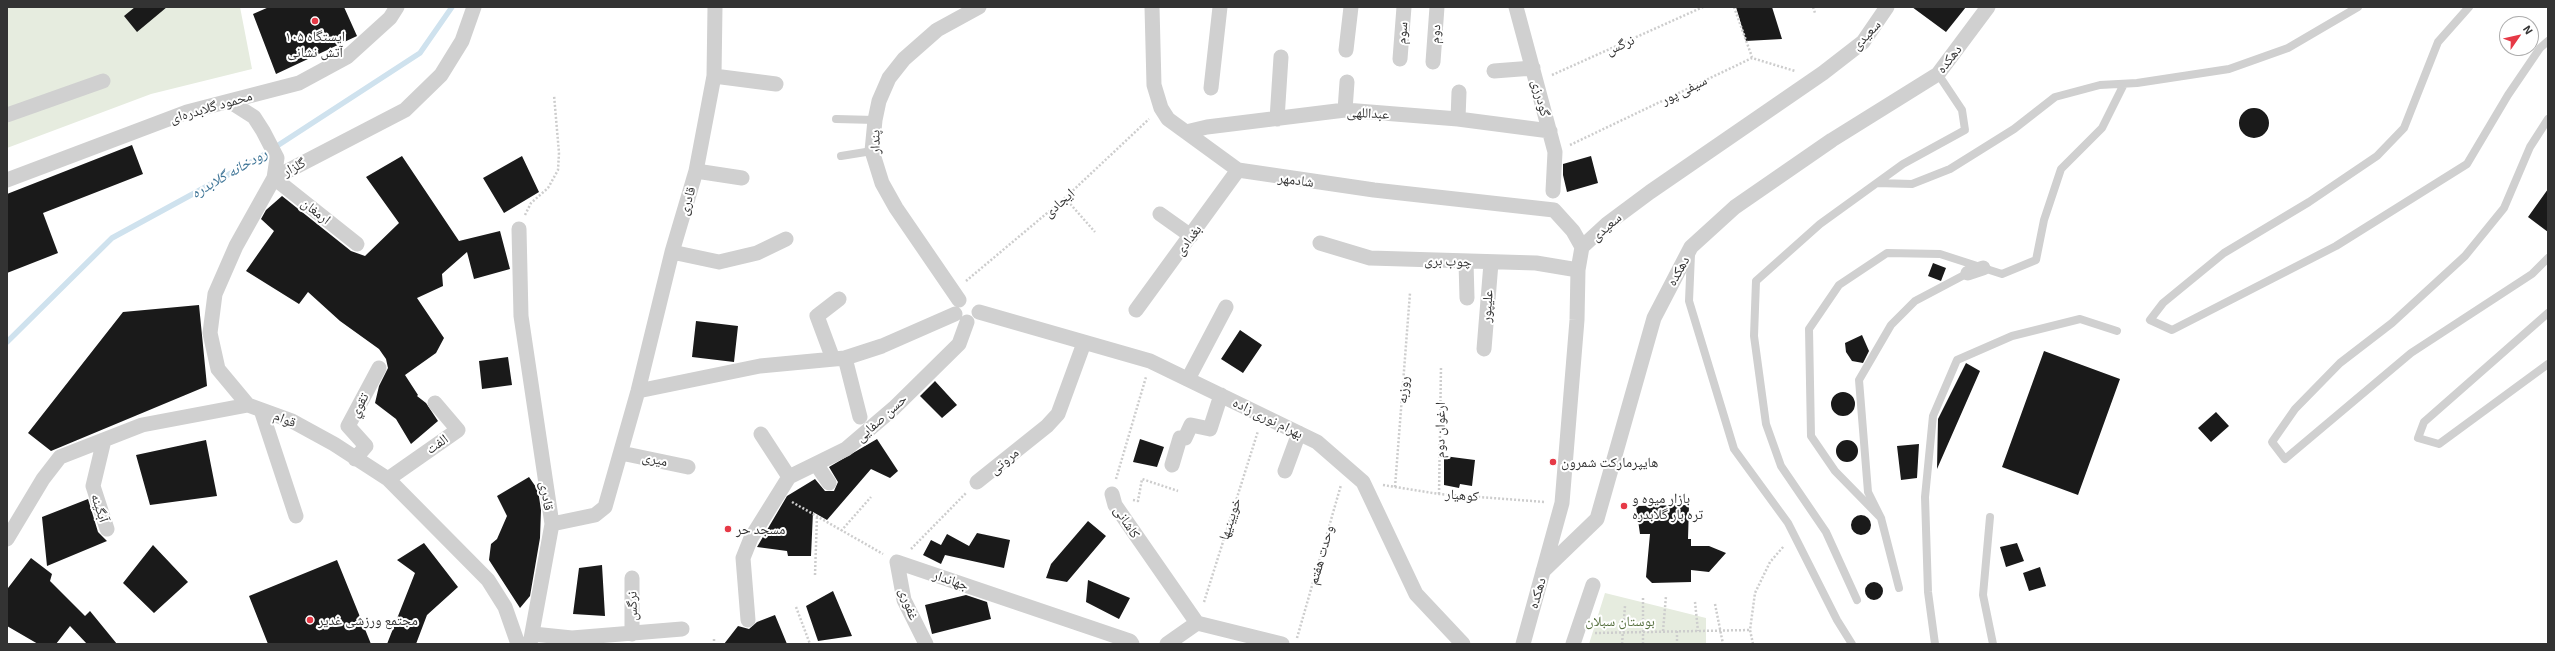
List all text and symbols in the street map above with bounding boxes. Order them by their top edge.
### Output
marker: ایستگاه ۱۰۵ آتش نشانی [310,16,320,26]
street label: سعیدی [1848,16,1884,54]
north arrow [2499,16,2539,56]
street label: سوم [1393,21,1411,45]
text: N [2521,23,2536,36]
street label: دوم [1426,24,1444,44]
place label: ایستگاه ۱۰۵ آتش نشانی [285,28,345,60]
street label: نرگس [1603,31,1637,59]
street label: دهکده [1933,41,1965,77]
street label: سیفی پور [1658,72,1710,108]
street label: گودرزی [1528,78,1554,118]
street label: محمود گلابدره‌ای [168,87,254,127]
street label: عبداللهی [1346,104,1390,122]
street label: پندار [866,130,884,154]
water label: رودخانه گلابدره [188,144,270,202]
street label: گلزار [280,154,308,180]
street label: شادمهر [1277,169,1315,191]
street label: قادری [675,185,699,217]
street label: ایجادی [1040,185,1078,221]
street label: ارمغان [298,194,334,228]
street label: سعیدی [1587,209,1625,245]
street label: بغدادی [1171,221,1205,259]
street label: چوب بری [1424,252,1472,270]
street label: دهکده [1663,253,1693,289]
street label: علیپور [1477,289,1497,323]
street label: روزبه [1393,376,1413,404]
street label: تقوي [346,390,372,420]
street label: حسن صفایی [852,390,910,446]
street label: بهرام نوری زاده [1230,394,1306,442]
street label: ارغوان دوم [1431,402,1449,458]
street label: قوام [271,407,299,431]
street label: الفت [423,430,451,458]
street label: مروتی [986,444,1022,478]
street label: میری [641,448,669,470]
place label: هایپرمارکت شمرون [1561,454,1658,470]
marker: هایپرمارکت شمرون [1548,457,1558,467]
street label: قادری [537,480,557,512]
street label: کوهیار [1445,485,1479,505]
place label: بازار میوه و تره بار گلابدره [1632,490,1703,522]
street label: آبگینه [88,492,112,524]
street label: خویینیها [1215,496,1245,542]
marker: بازار میوه و تره بار گلابدره [1619,501,1629,511]
street label: کاشانی [1110,503,1144,541]
place label: مسجد حر [736,521,785,537]
street label: وحدت هفتم [1305,523,1337,587]
marker: مسجد حر [723,524,733,534]
street label: جهاندار [931,566,971,594]
street label: دهکده [1525,575,1549,611]
street label: غفوری [895,586,923,622]
street label: نرگس [623,591,641,621]
place label: مجتمع ورزشی غدیر [318,612,418,628]
park label: بوستان سبلان [1585,613,1655,629]
marker: مجتمع ورزشی غدیر [305,615,315,625]

